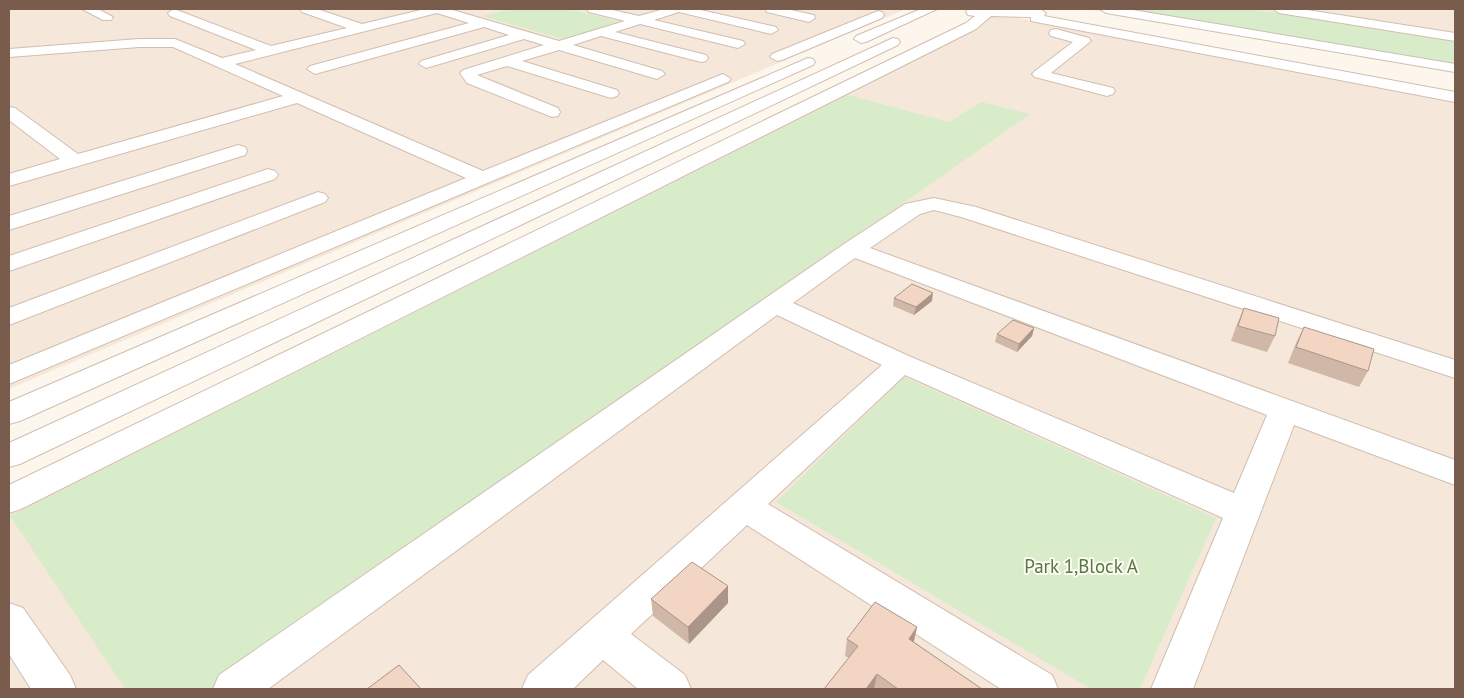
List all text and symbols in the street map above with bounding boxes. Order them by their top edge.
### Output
park label: Park 1,Block A [1024,554,1138,578]

